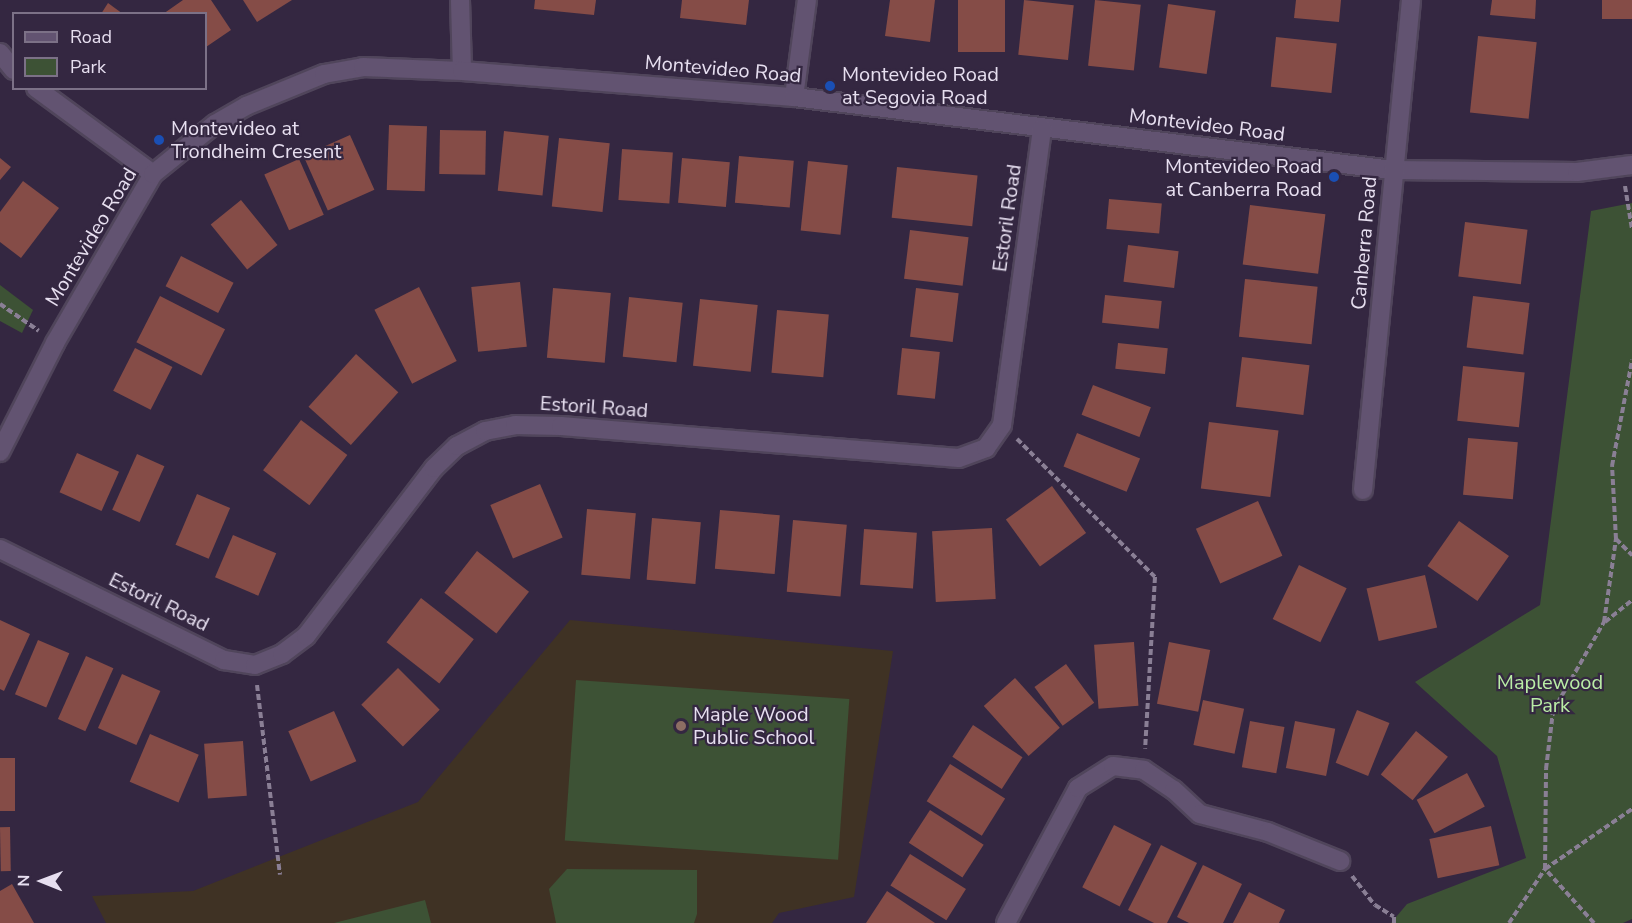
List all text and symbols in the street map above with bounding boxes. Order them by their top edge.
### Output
legend [12,12,207,90]
text: Road [70,25,112,49]
street label: Montevideo Road [644,50,802,88]
text: Park [70,55,106,79]
place label: Montevideo Road at Segovia Road [842,62,999,109]
marker: Montevideo Road at Segovia Road [823,79,837,93]
street label: Montevideo Road [1128,104,1286,146]
place label: Montevideo at Trondheim Cresent [171,116,341,163]
marker: Montevideo at Trondheim Cresent [152,133,166,147]
place label: Montevideo Road at Canberra Road [1165,154,1322,201]
street label: Estoril Road [988,163,1026,273]
street label: Montevideo Road [40,164,142,310]
marker: Montevideo Road at Canberra Road [1327,170,1341,184]
street label: Canberra Road [1346,175,1382,311]
street label: Estoril Road [539,391,649,423]
street label: Estoril Road [105,567,213,637]
park label: Maplewood Park [1497,671,1603,718]
place label: Maple Wood Public School [693,702,814,749]
marker: Maple Wood Public School [674,719,688,733]
north arrow [12,851,72,911]
text: N [13,875,35,887]

